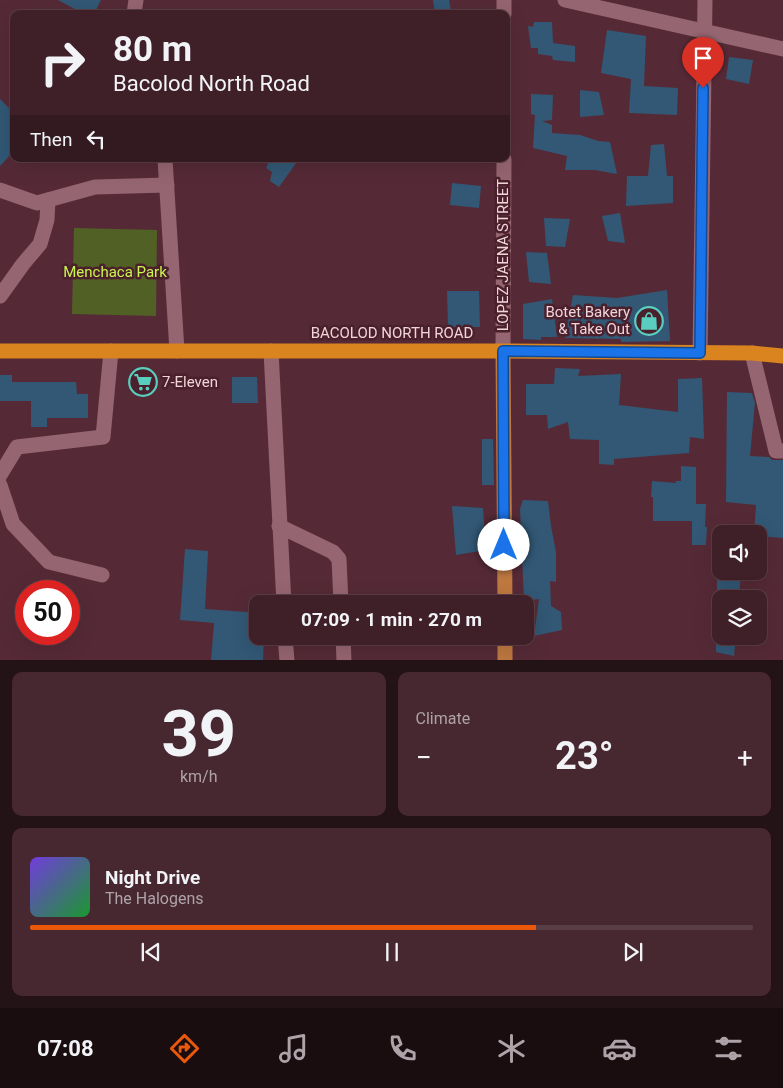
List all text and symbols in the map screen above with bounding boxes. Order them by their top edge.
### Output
text: 80 m [113,29,192,70]
icon: right [30,30,95,95]
pin [682,37,724,88]
icon: arrive [689,44,717,72]
text: Bacolod North Road [113,71,310,96]
icon: left [82,125,110,153]
text: Then [30,128,72,151]
street label: LOPEZ JAENA STREET [494,179,512,331]
park label: Menchaca Park [63,263,167,281]
place label: Botet Bakery & Take Out [545,303,630,338]
shop icon: Botet Bakery & Take Out [634,306,664,336]
street label: BACOLOD NORTH ROAD [311,324,473,342]
supermarket icon: 7-Eleven [128,367,158,397]
place label: 7-Eleven [162,373,218,391]
position arrow [477,518,529,570]
map controls [712,525,767,645]
button: sound [712,525,767,580]
speed limit sign: 50 [15,580,80,645]
button: layers [712,590,767,645]
text: 07:09 · 1 min · 270 m [301,608,482,631]
text: 39 [161,696,236,772]
text: Climate [416,709,470,728]
text: 23° [555,734,614,778]
text: − [416,741,432,774]
text: + [737,741,753,774]
text: km/h [180,767,218,786]
text: Night Drive [105,866,200,889]
text: The Halogens [105,889,204,908]
icon: previous [137,938,165,966]
icon: pause [378,938,406,966]
icon: next [619,938,647,966]
icon: directions [167,1031,202,1066]
icon: music [276,1031,311,1066]
icon: phone [385,1031,420,1066]
icon: climate [494,1031,529,1066]
icon: car [602,1031,637,1066]
icon: filters [711,1031,746,1066]
text: 07:08 [37,1036,94,1061]

